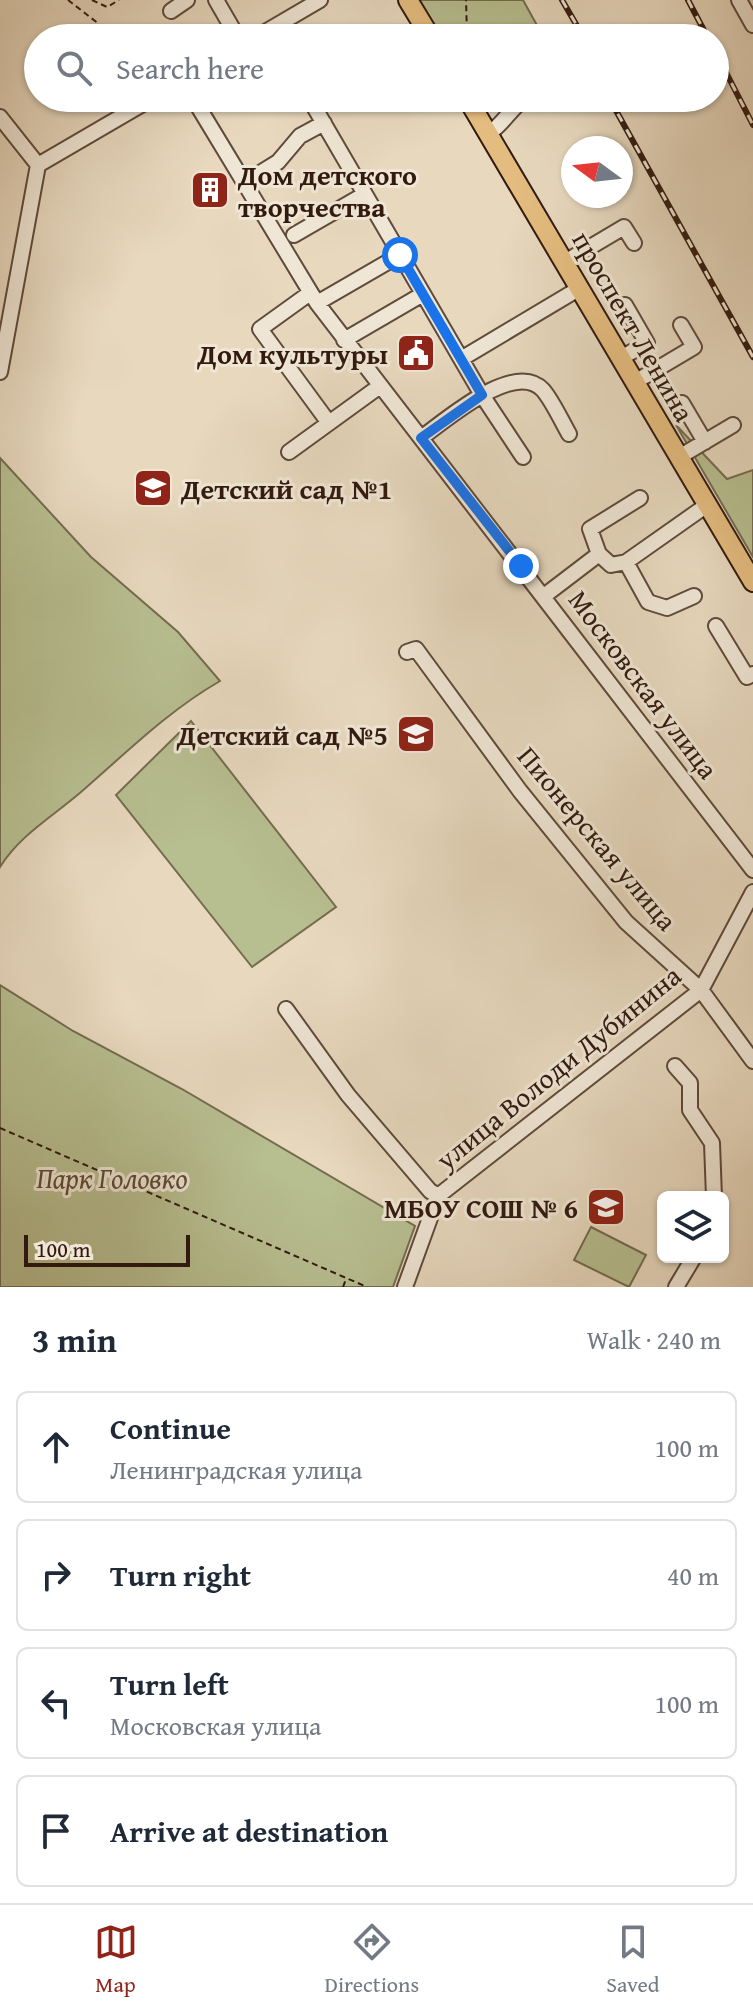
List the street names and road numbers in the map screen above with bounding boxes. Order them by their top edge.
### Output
street label: проспект Ленина [563,223,706,430]
street label: Московская улица [559,581,729,788]
street label: Пионерская улица [508,737,688,940]
street label: улица Володи Дубинина [426,955,690,1180]

